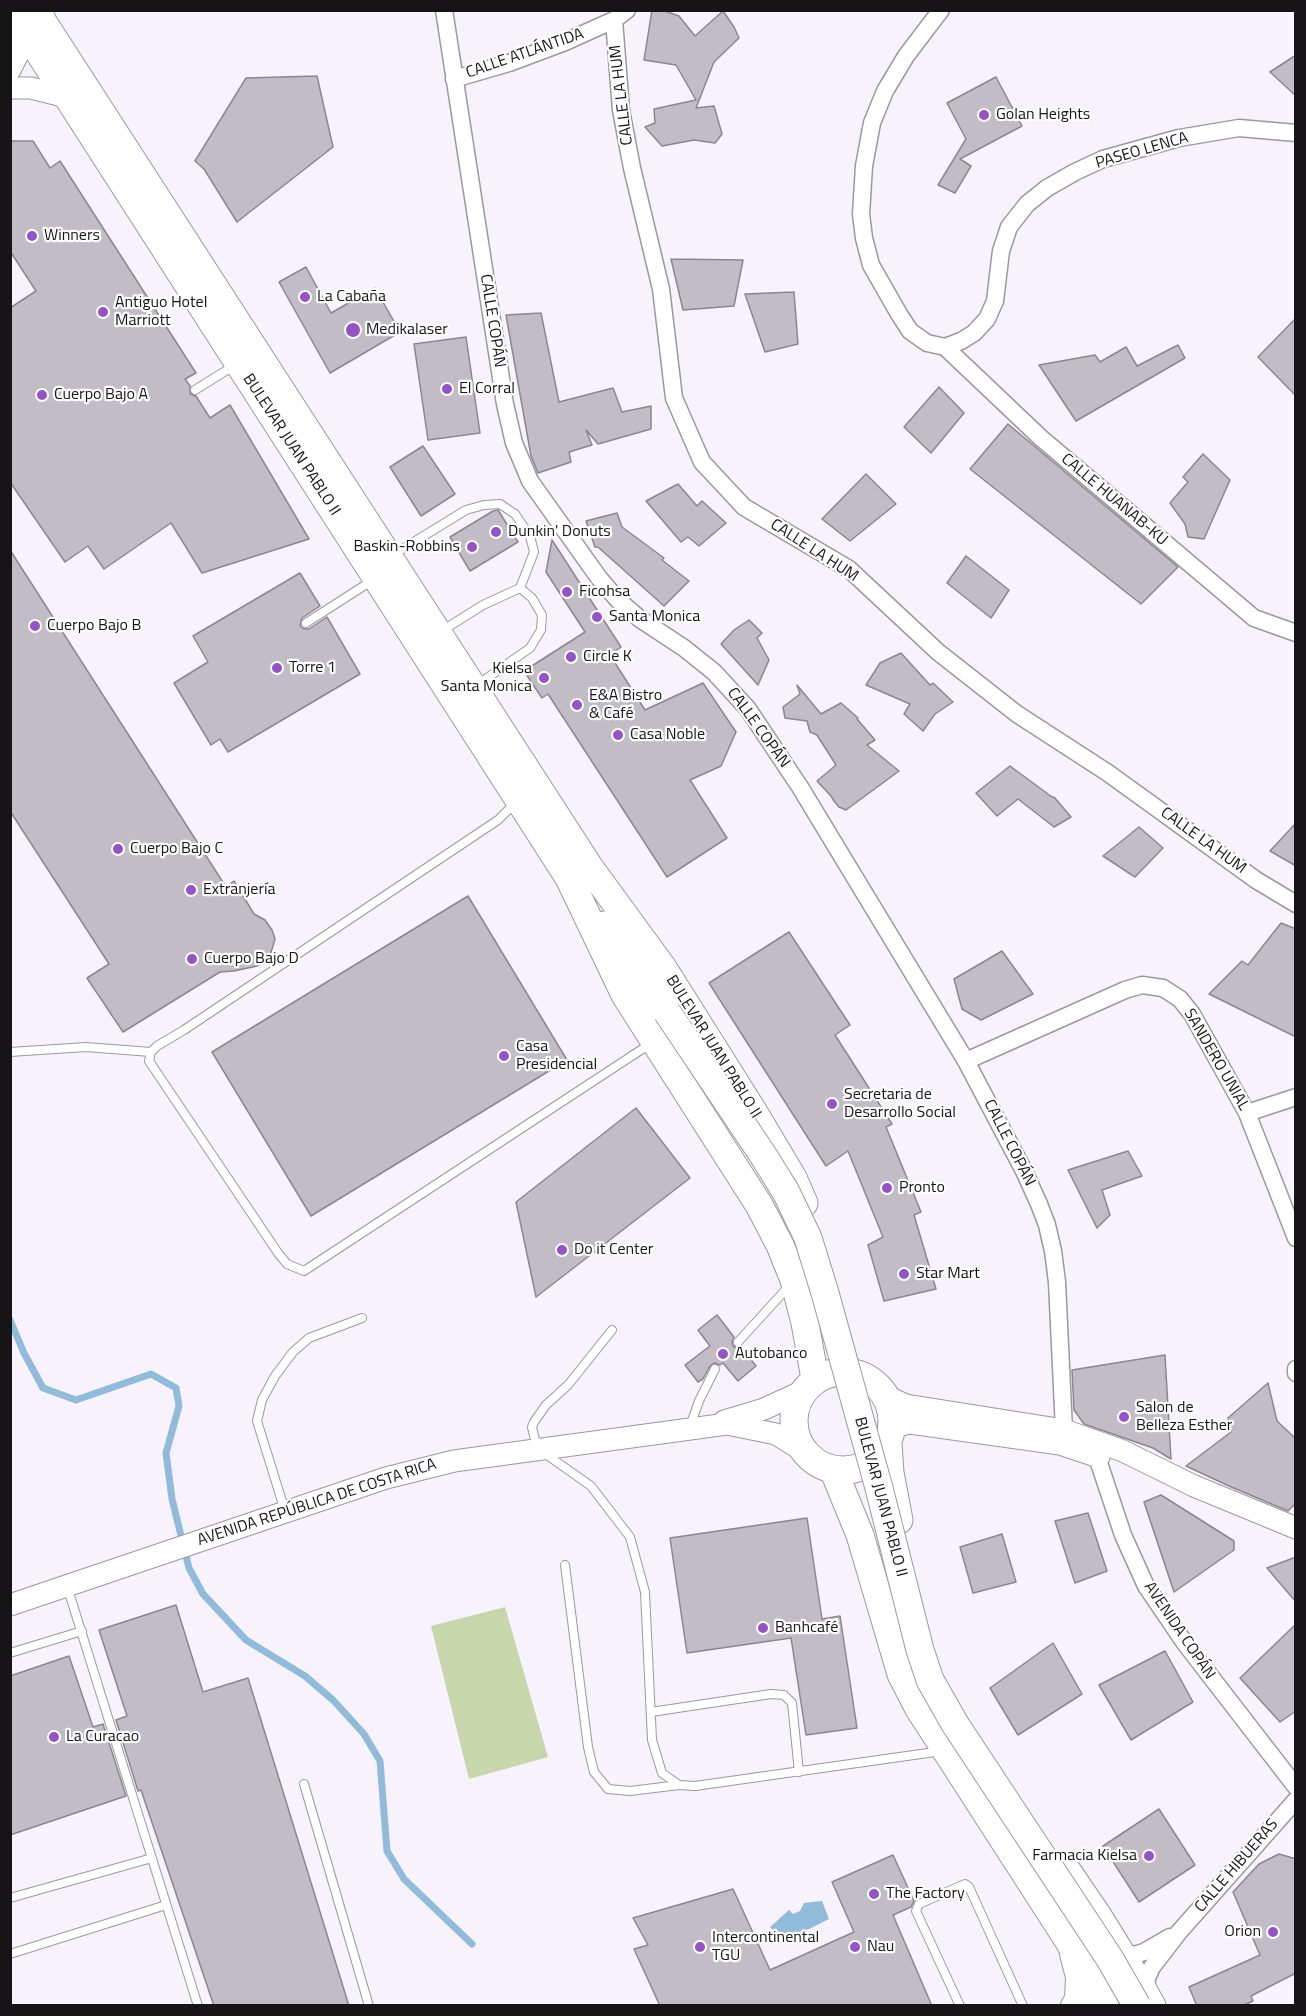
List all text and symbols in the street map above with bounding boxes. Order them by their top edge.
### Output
street label: CALLE ATLÁNTIDA [464,25,586,83]
street label: CALLE LA HUM [606,44,638,146]
place label: Golan Heights [996,105,1090,125]
marker: Golan Heights [977,108,991,122]
street label: PASEO LENCA [1093,129,1191,173]
place label: Winners [44,226,100,246]
marker: Winners [25,229,39,243]
street label: CALLE COPÁN [475,273,509,369]
place label: La Cabaña [317,287,386,307]
marker: La Cabaña [298,290,312,304]
place label: Antiguo Hotel Marriott [115,293,207,331]
marker: Antiguo Hotel Marriott [96,305,110,319]
place label: Medikalaser [366,320,448,340]
marker: Medikalaser [344,321,362,339]
street label: BULEVAR JUAN PABLO II [238,371,344,519]
place label: El Corral [459,379,515,399]
marker: El Corral [440,382,454,396]
place label: Cuerpo Bajo A [54,385,148,405]
marker: Cuerpo Bajo A [35,388,49,402]
street label: CALLE HUANAB-KU [1057,450,1171,550]
street label: CALLE LA HUM [766,515,862,587]
place label: Dunkin' Donuts [508,522,611,542]
marker: Dunkin' Donuts [489,525,503,539]
place label: Baskin-Robbins [353,537,460,557]
marker: Baskin-Robbins [465,540,479,554]
place label: Ficohsa [579,582,630,602]
marker: Ficohsa [560,585,574,599]
place label: Santa Monica [609,607,700,627]
marker: Santa Monica [590,610,604,624]
place label: Cuerpo Bajo B [47,616,141,636]
marker: Cuerpo Bajo B [28,619,42,633]
place label: Circle K [583,647,632,667]
marker: Circle K [564,650,578,664]
place label: Torre 1 [289,658,336,678]
place label: Kielsa Santa Monica [441,659,532,697]
marker: Torre 1 [270,661,284,675]
marker: Kielsa Santa Monica [537,671,551,685]
street label: CALLE COPÁN [722,684,794,772]
place label: E&A Bistro & Café [589,686,662,724]
marker: E&A Bistro & Café [570,698,584,712]
place label: Casa Noble [630,725,705,745]
marker: Casa Noble [611,728,625,742]
street label: CALLE LA HUM [1156,803,1250,879]
place label: Cuerpo Bajo C [130,839,223,859]
marker: Cuerpo Bajo C [111,842,125,856]
place label: Extranjería [203,880,275,900]
marker: Extranjería [184,883,198,897]
place label: Cuerpo Bajo D [204,949,299,969]
marker: Cuerpo Bajo D [185,952,199,966]
street label: BULEVAR JUAN PABLO II [661,972,765,1122]
street label: SANDERO UNIAL [1179,1006,1253,1114]
place label: Casa Presidencial [516,1037,597,1075]
marker: Casa Presidencial [497,1049,511,1063]
place label: Secretaria de Desarrollo Social [844,1085,956,1123]
marker: Secretaria de Desarrollo Social [825,1097,839,1111]
street label: CALLE COPÁN [979,1097,1039,1189]
place label: Pronto [899,1178,945,1198]
marker: Pronto [880,1181,894,1195]
place label: Do it Center [574,1240,653,1260]
marker: Do it Center [555,1243,569,1257]
place label: Star Mart [916,1264,980,1284]
marker: Star Mart [897,1267,911,1281]
place label: Autobanco [735,1344,807,1364]
marker: Autobanco [716,1347,730,1361]
place label: Salon de Belleza Esther [1136,1398,1232,1436]
marker: Salon de Belleza Esther [1117,1410,1131,1424]
street label: BULEVAR JUAN PABLO II [849,1415,911,1579]
street label: AVENIDA REPÚBLICA DE COSTA RICA [195,1455,439,1551]
street label: AVENIDA COPÁN [1139,1579,1219,1683]
place label: Banhcafé [775,1618,838,1638]
marker: Banhcafé [756,1621,770,1635]
place label: La Curacao [66,1727,139,1747]
marker: La Curacao [47,1730,61,1744]
street label: CALLE HIBUERAS [1191,1815,1283,1917]
place label: Farmacia Kielsa [1032,1846,1137,1866]
marker: Farmacia Kielsa [1142,1849,1156,1863]
place label: The Factory [886,1884,965,1904]
marker: The Factory [867,1887,881,1901]
place label: Orion [1224,1922,1261,1942]
marker: Orion [1266,1925,1280,1939]
place label: Intercontinental TGU [712,1928,819,1966]
place label: Nau [867,1937,894,1957]
marker: Intercontinental TGU [693,1940,707,1954]
marker: Nau [848,1940,862,1954]

